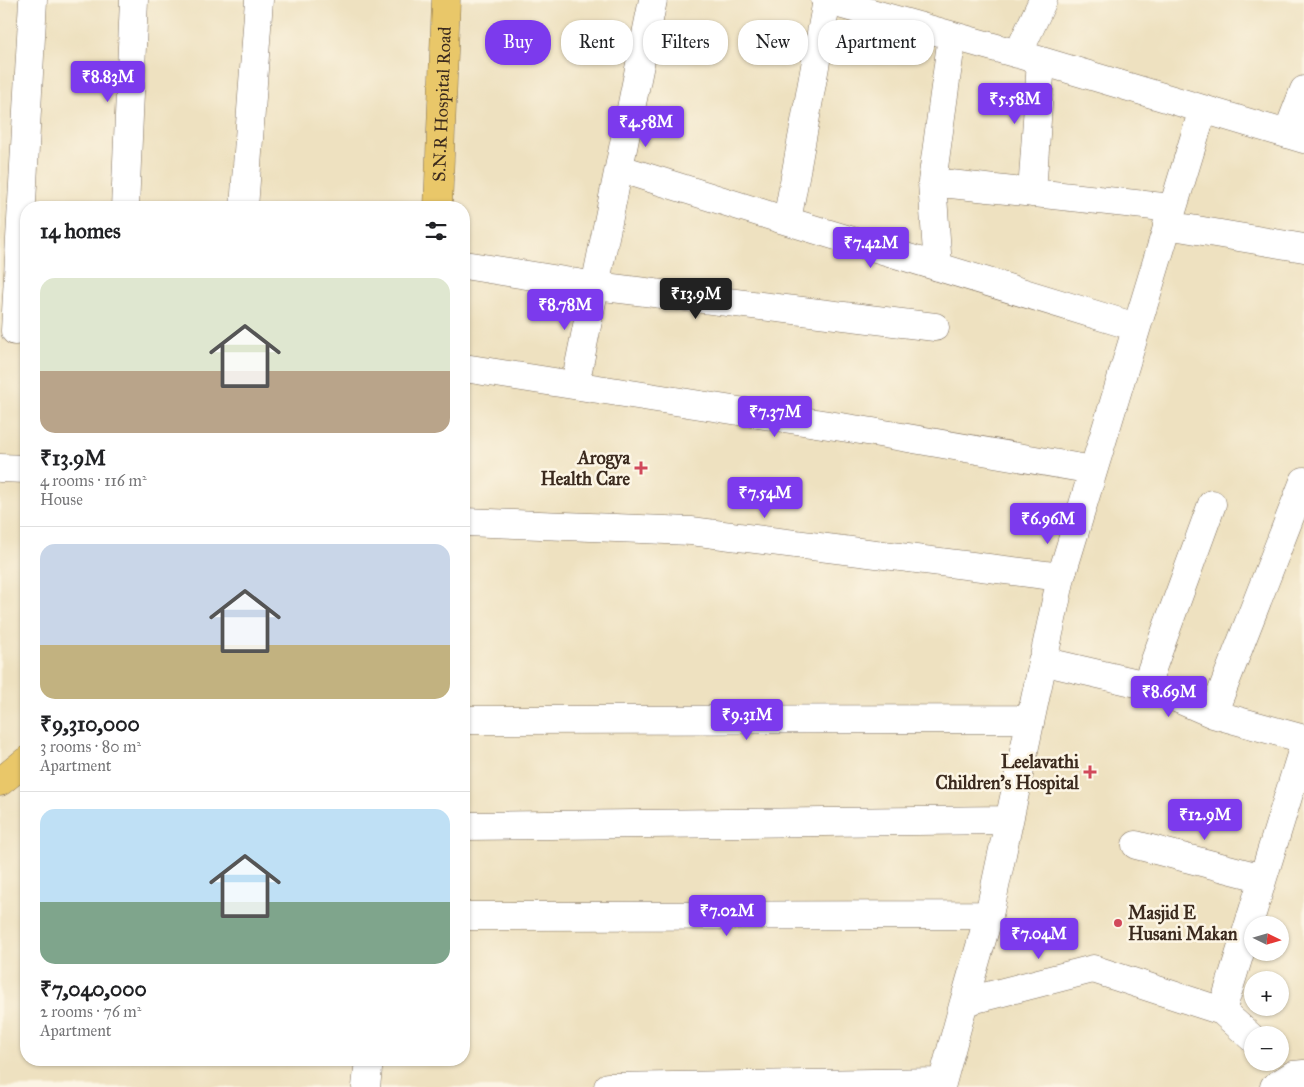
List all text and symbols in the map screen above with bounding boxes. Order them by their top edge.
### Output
chip: Buy [485,20,551,65]
chip: Rent [561,20,633,65]
chip: Filters [643,20,728,65]
chip: New [738,20,808,65]
chip: Apartment [818,20,934,65]
street label: S.N.R Hospital Road [428,26,456,182]
pin: ₹8.83M [67,61,149,103]
text: ₹8.83M [82,67,134,86]
pin: ₹5.58M [974,82,1056,125]
text: ₹5.58M [989,89,1041,108]
pin: ₹4.58M [605,106,687,148]
text: ₹4.58M [619,112,673,131]
icon: filters [422,217,450,245]
text: 14 homes [40,218,121,244]
pin: ₹7.42M [830,226,912,269]
text: ₹7.42M [844,233,898,252]
pin: ₹13.9M [655,278,737,320]
text: ₹13.9M [671,284,721,303]
pin: ₹8.78M [524,288,606,331]
text: ₹8.78M [538,295,592,314]
icon: home [200,311,290,401]
pin: ₹7.37M [734,396,816,438]
text: ₹7.37M [749,402,801,421]
text: ₹13.9M [40,445,106,471]
place label: Arogya Health Care [540,447,630,490]
marker: Arogya Health Care [634,461,648,475]
text: 4 rooms · 116 m² [40,471,147,490]
pin: ₹7.54M [724,476,806,519]
text: ₹7.54M [738,483,792,502]
text: House [40,490,83,509]
pin: ₹6.96M [1007,502,1089,545]
text: ₹6.96M [1021,509,1075,528]
icon: home [200,576,290,666]
pin: ₹8.69M [1128,676,1210,718]
text: ₹8.69M [1142,682,1196,701]
pin: ₹9.31M [706,698,788,741]
text: ₹9.31M [722,705,772,724]
text: ₹9,310,000 [40,711,140,737]
text: 3 rooms · 80 m² [40,737,141,756]
place label: Leelavathi Children's Hospital [935,751,1080,795]
text: Apartment [40,756,112,775]
marker: Leelavathi Children's Hospital [1083,765,1097,779]
pin: ₹12.9M [1164,798,1246,841]
text: ₹12.9M [1179,805,1231,824]
icon: home [200,841,290,931]
pin: ₹7.02M [686,894,768,937]
text: ₹7.02M [700,901,754,920]
place label: Masjid E Husani Makan [1128,902,1238,945]
north arrow [1244,916,1289,961]
map controls [1244,916,1289,1071]
marker: Masjid E Husani Makan [1112,917,1124,929]
pin: ₹7.04M [998,918,1080,960]
text: ₹7.04M [1011,924,1067,943]
button: + [1244,971,1289,1016]
text: ₹7,040,000 [40,976,147,1002]
text: 2 rooms · 76 m² [40,1002,141,1021]
text: Apartment [40,1021,112,1040]
button: − [1244,1026,1289,1071]

